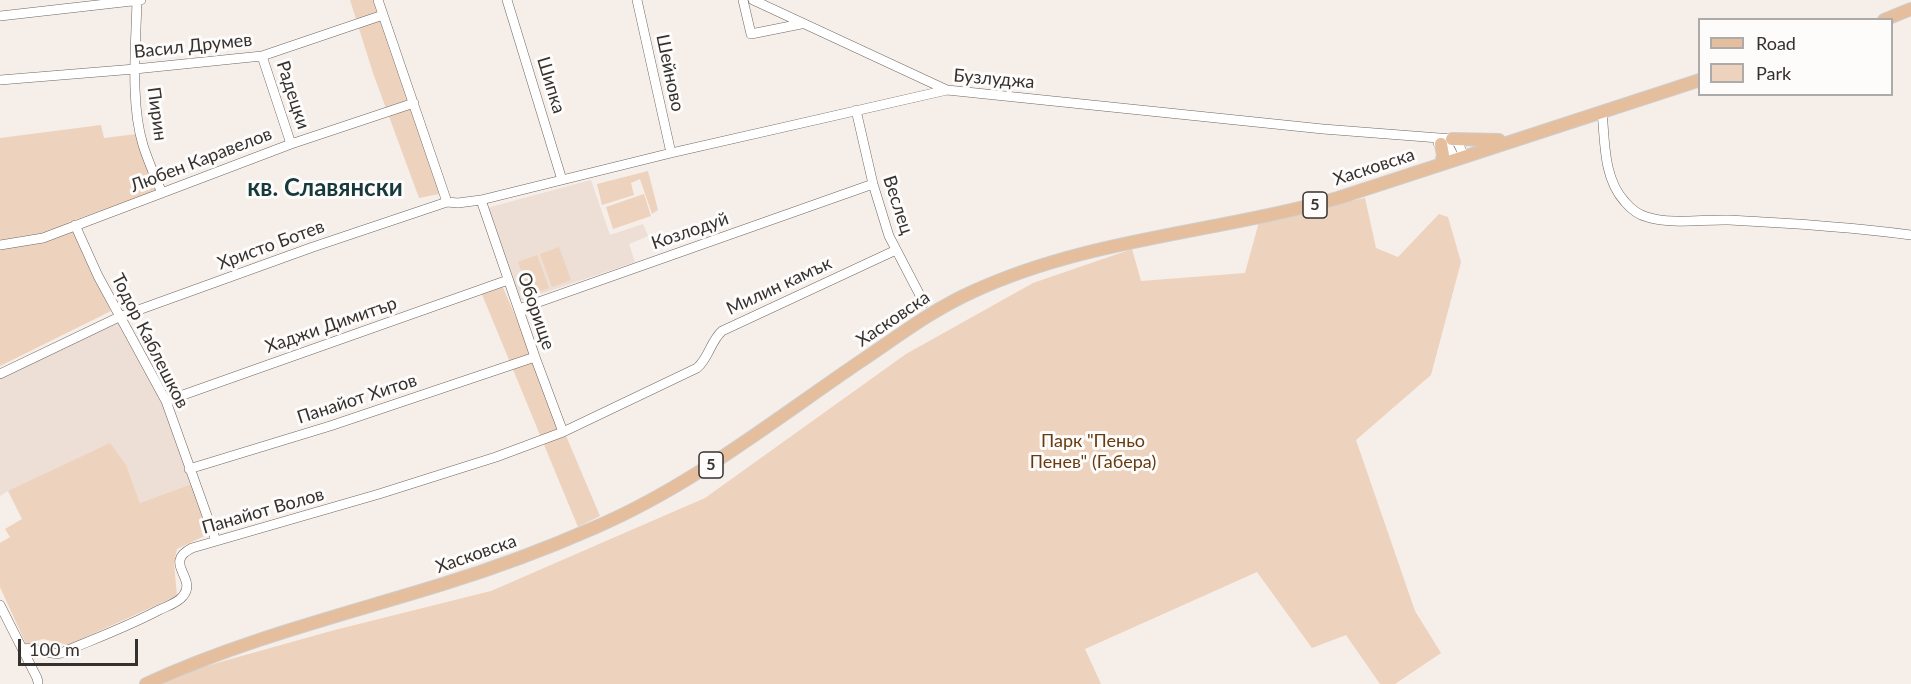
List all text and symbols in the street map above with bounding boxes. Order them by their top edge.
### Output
legend [1698,18,1893,96]
street label: Васил Друмев [133,29,253,63]
street label: Шейново [651,32,689,114]
text: Road [1756,32,1796,54]
street label: Шипка [532,54,570,116]
street label: Радецки [272,58,314,132]
text: Park [1756,62,1791,84]
street label: Бузлуджа [953,65,1035,93]
street label: Пирин [143,86,171,142]
street label: Любен Каравелов [127,123,275,197]
street label: Хасковска [1331,144,1417,190]
street label: Веслец [878,173,918,237]
district label: кв. Славянски [247,174,403,202]
road number: 5 [1303,192,1327,218]
street label: Козлодуй [649,208,731,254]
street label: Христо Ботев [215,216,327,274]
street label: Милин камък [723,252,835,320]
street label: Оборище [513,269,559,353]
street label: Тодор Каблешков [107,270,193,412]
street label: Хасковска [852,287,934,351]
street label: Хаджи Димитър [262,292,400,358]
street label: Панайот Хитов [294,369,420,429]
park label: Парк "Пеньо Пенев" (Габера) [1030,430,1156,472]
road number: 5 [699,452,723,478]
street label: Панайот Волов [199,483,327,539]
street label: Хасковска [433,530,519,578]
scale bar [21,627,141,665]
text: 100 m [29,638,80,660]

